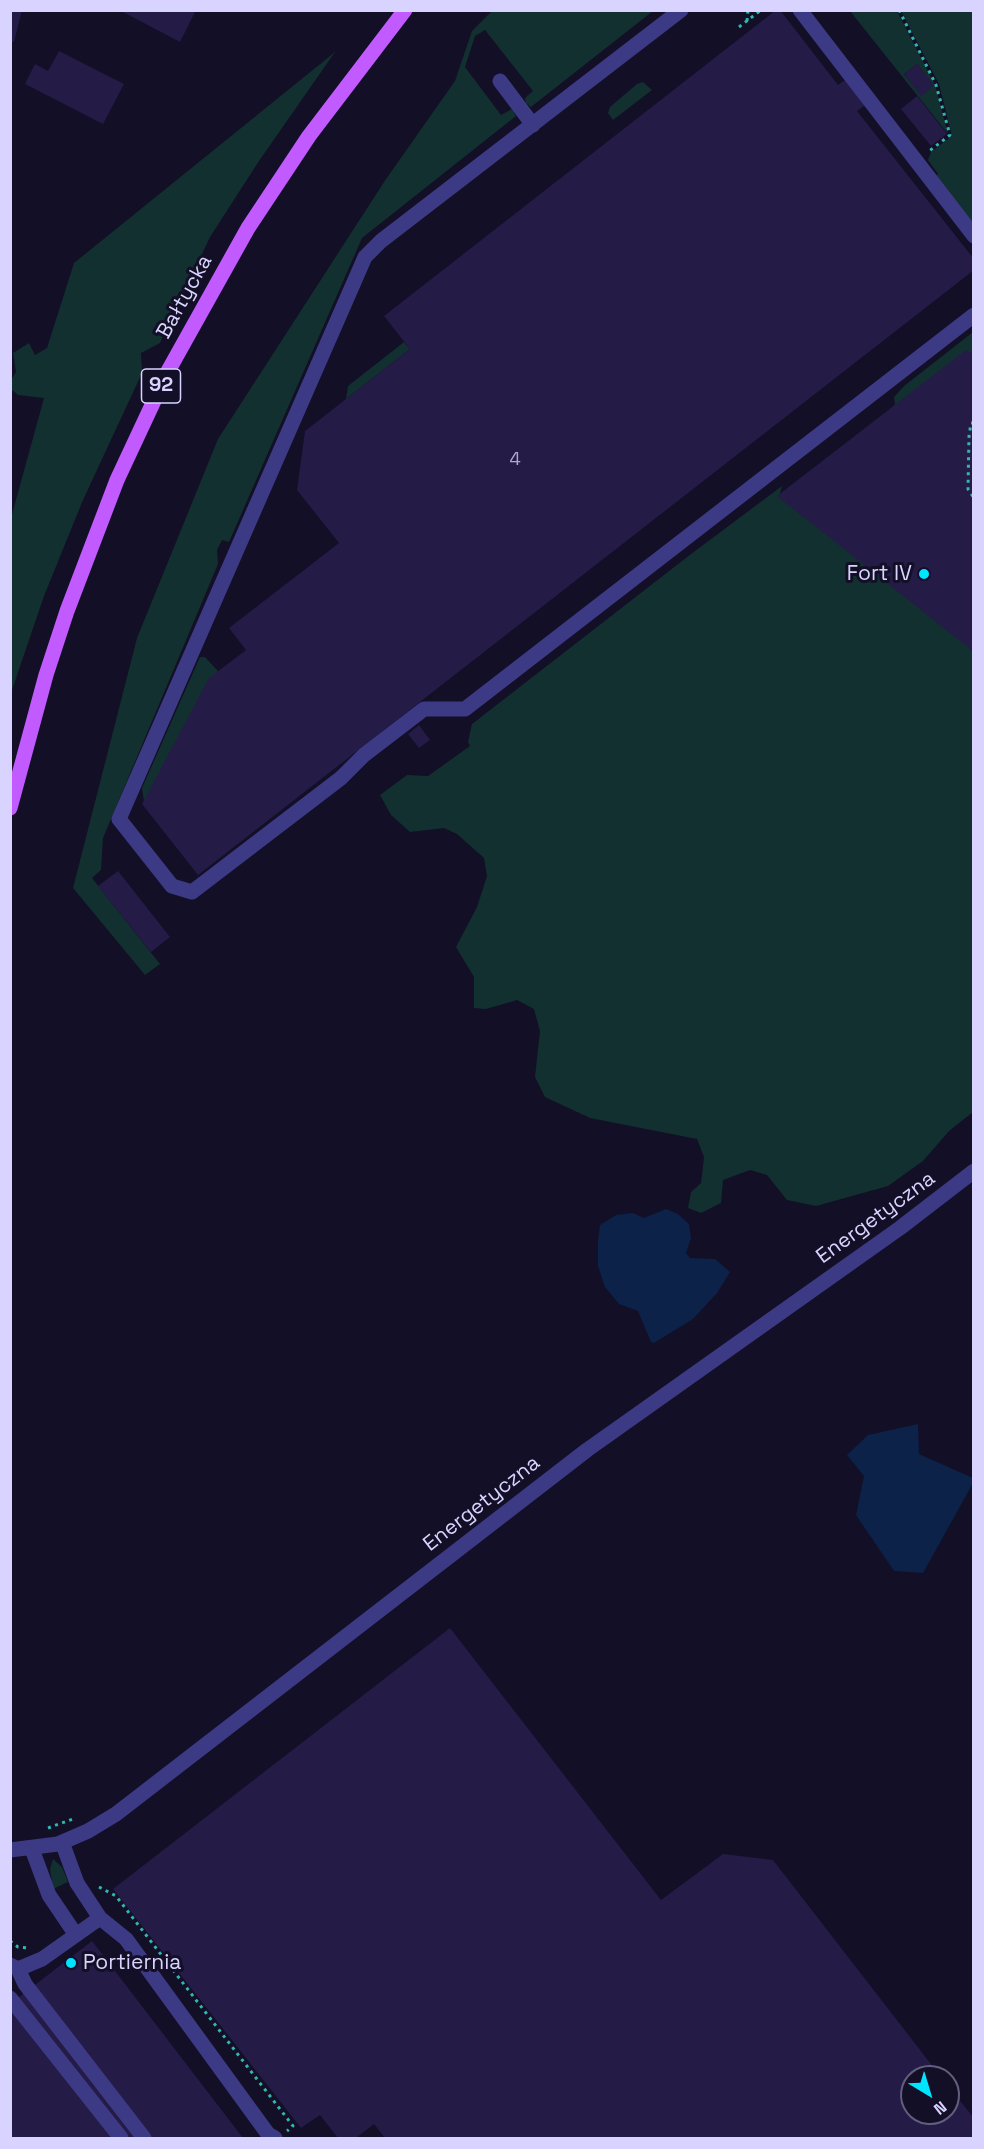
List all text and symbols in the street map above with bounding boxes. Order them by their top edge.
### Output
street label: Bałtycka [152,251,218,343]
road number: 92 [142,369,180,403]
house number: 4 [509,449,521,471]
place label: Fort IV [847,561,912,587]
marker: Fort IV [917,567,931,581]
street label: Energetyczna [812,1166,940,1270]
street label: Energetyczna [419,1451,545,1557]
place label: Portiernia [83,1950,181,1976]
marker: Portiernia [64,1956,78,1970]
north arrow [900,2065,960,2125]
text: N [929,2096,951,2120]

